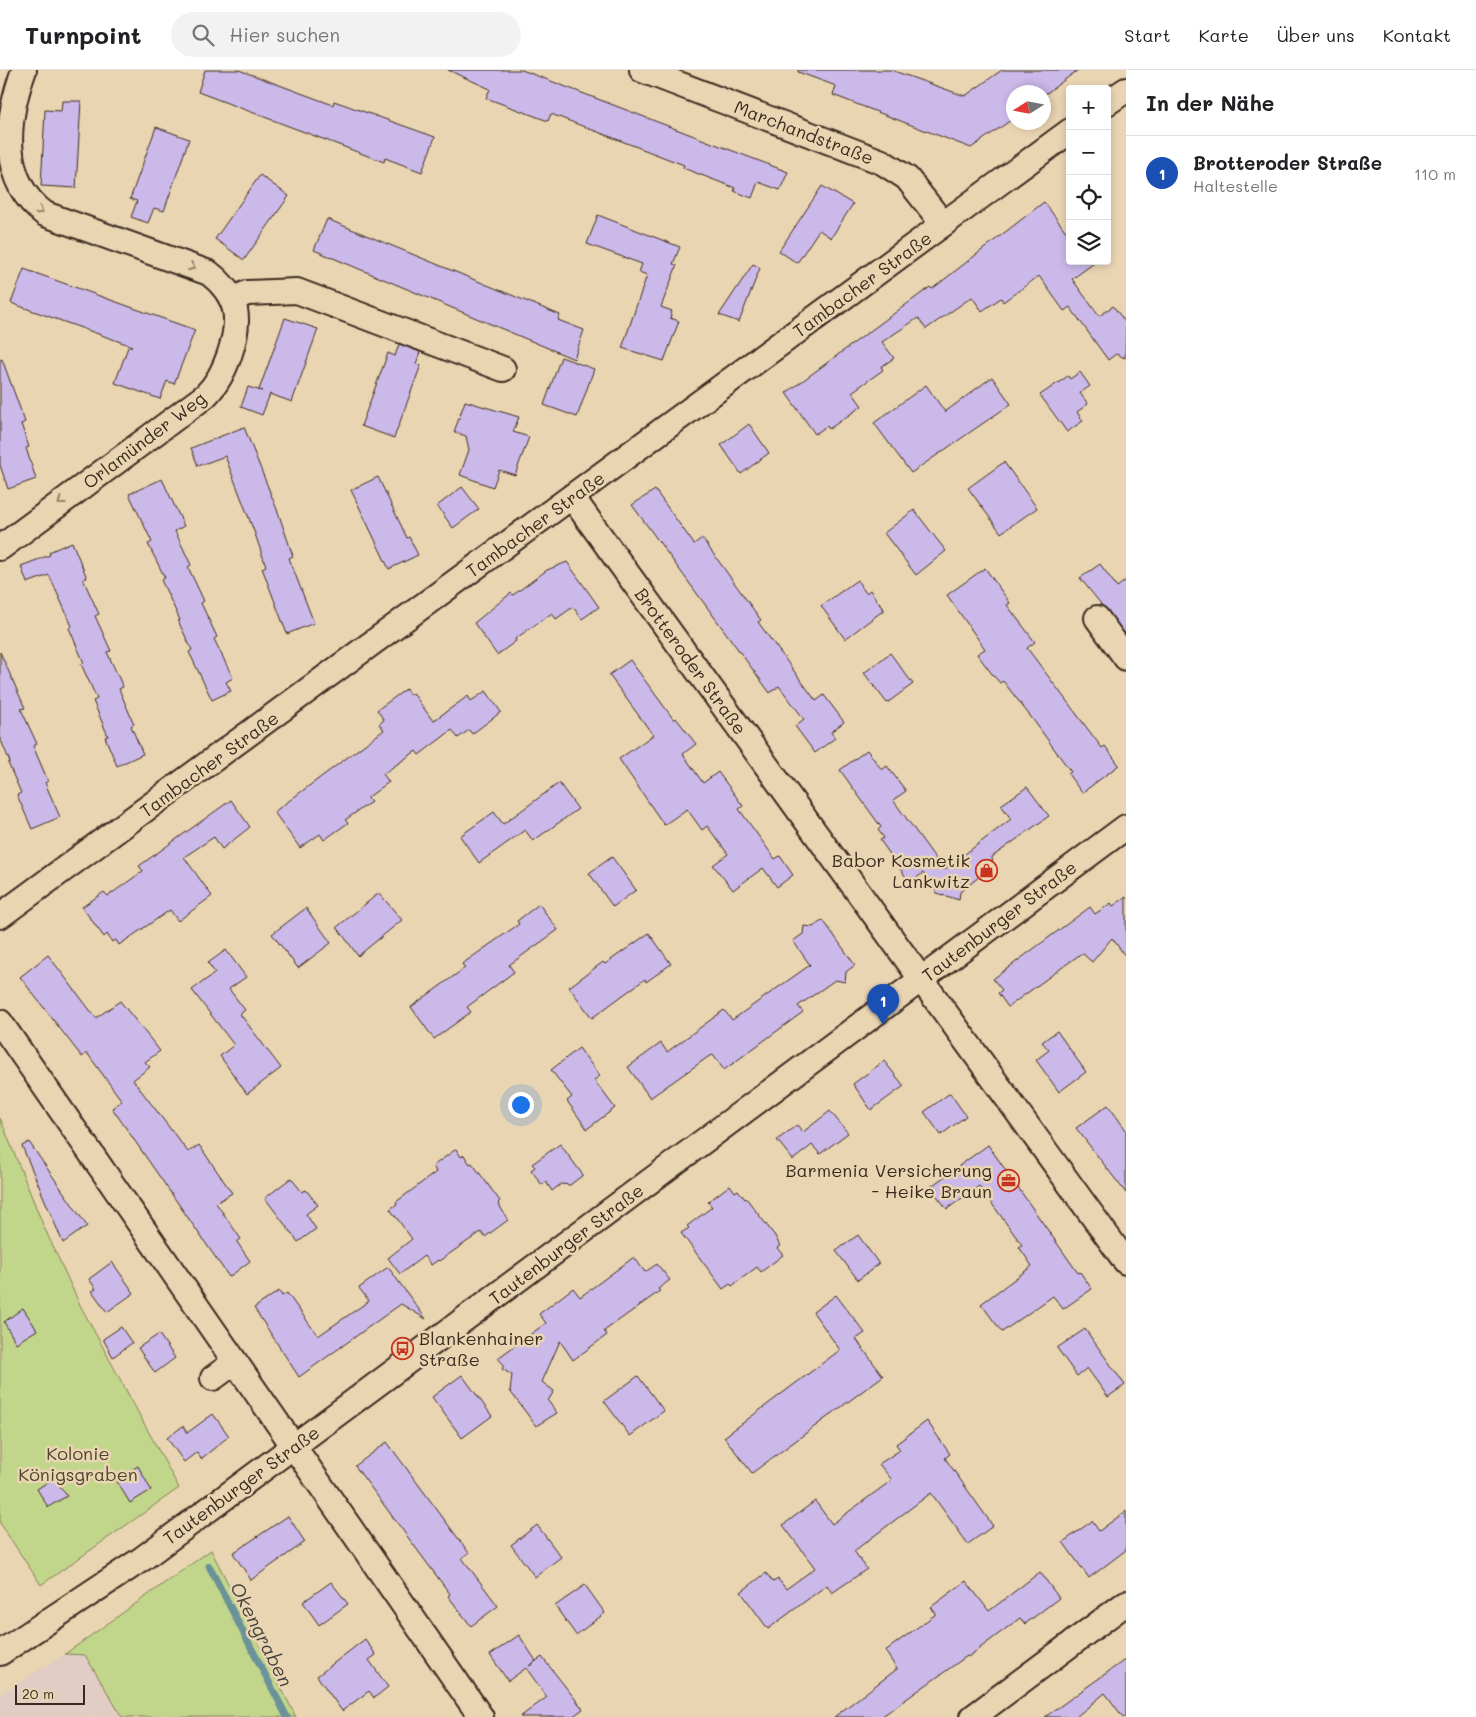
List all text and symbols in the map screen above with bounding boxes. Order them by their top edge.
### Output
search box [171,12,521,57]
text: Turnpoint [25,19,141,50]
icon: search [189,21,217,49]
text: Hier suchen [229,22,340,47]
text: Start [1124,23,1171,47]
text: Karte [1199,23,1249,47]
text: Über uns [1277,23,1355,47]
text: Kontakt [1383,23,1451,47]
north arrow [1006,85,1051,130]
map controls [1066,85,1111,265]
button: + [1066,85,1111,130]
text: In der Nähe [1146,89,1274,116]
street label: Marchandstraße [731,94,877,170]
button: − [1066,130,1111,175]
text: Brotteroder Straße [1193,150,1382,175]
text: 1 [1158,163,1166,184]
text: 110 m [1414,163,1456,184]
button: locate [1066,175,1111,220]
text: Haltestelle [1193,175,1278,196]
one-way arrow [34,205,43,215]
button: layers [1066,220,1111,265]
street label: Tambacher Straße [788,226,936,342]
one-way arrow [187,261,196,271]
street label: Orlamünder Weg [78,386,210,494]
street label: Tambacher Straße [461,466,609,582]
one-way arrow [57,496,67,505]
street label: Brotteroder Straße [630,583,752,739]
street label: Tambacher Straße [135,706,283,822]
place label: Babor Kosmetik Lankwitz [832,848,970,893]
street label: Tautenburger Straße [917,855,1081,987]
shop icon: Babor Kosmetik Lankwitz [974,858,998,882]
pin: 1 [867,984,899,1025]
your location [508,1092,534,1118]
place label: Barmenia Versicherung - Heike Braun [785,1158,992,1203]
office icon: Barmenia Versicherung - Heike Braun [996,1168,1020,1192]
street label: Tautenburger Straße [484,1178,648,1310]
place label: Blankenhainer Straße [419,1326,544,1371]
bus stop icon: Blankenhainer Straße [391,1336,415,1360]
street label: Tautenburger Straße [158,1420,324,1550]
park label: Kolonie Königsgraben [18,1441,138,1486]
water label: Okengraben [225,1577,299,1691]
scale bar [15,1682,85,1705]
text: 20 m [22,1684,54,1703]

